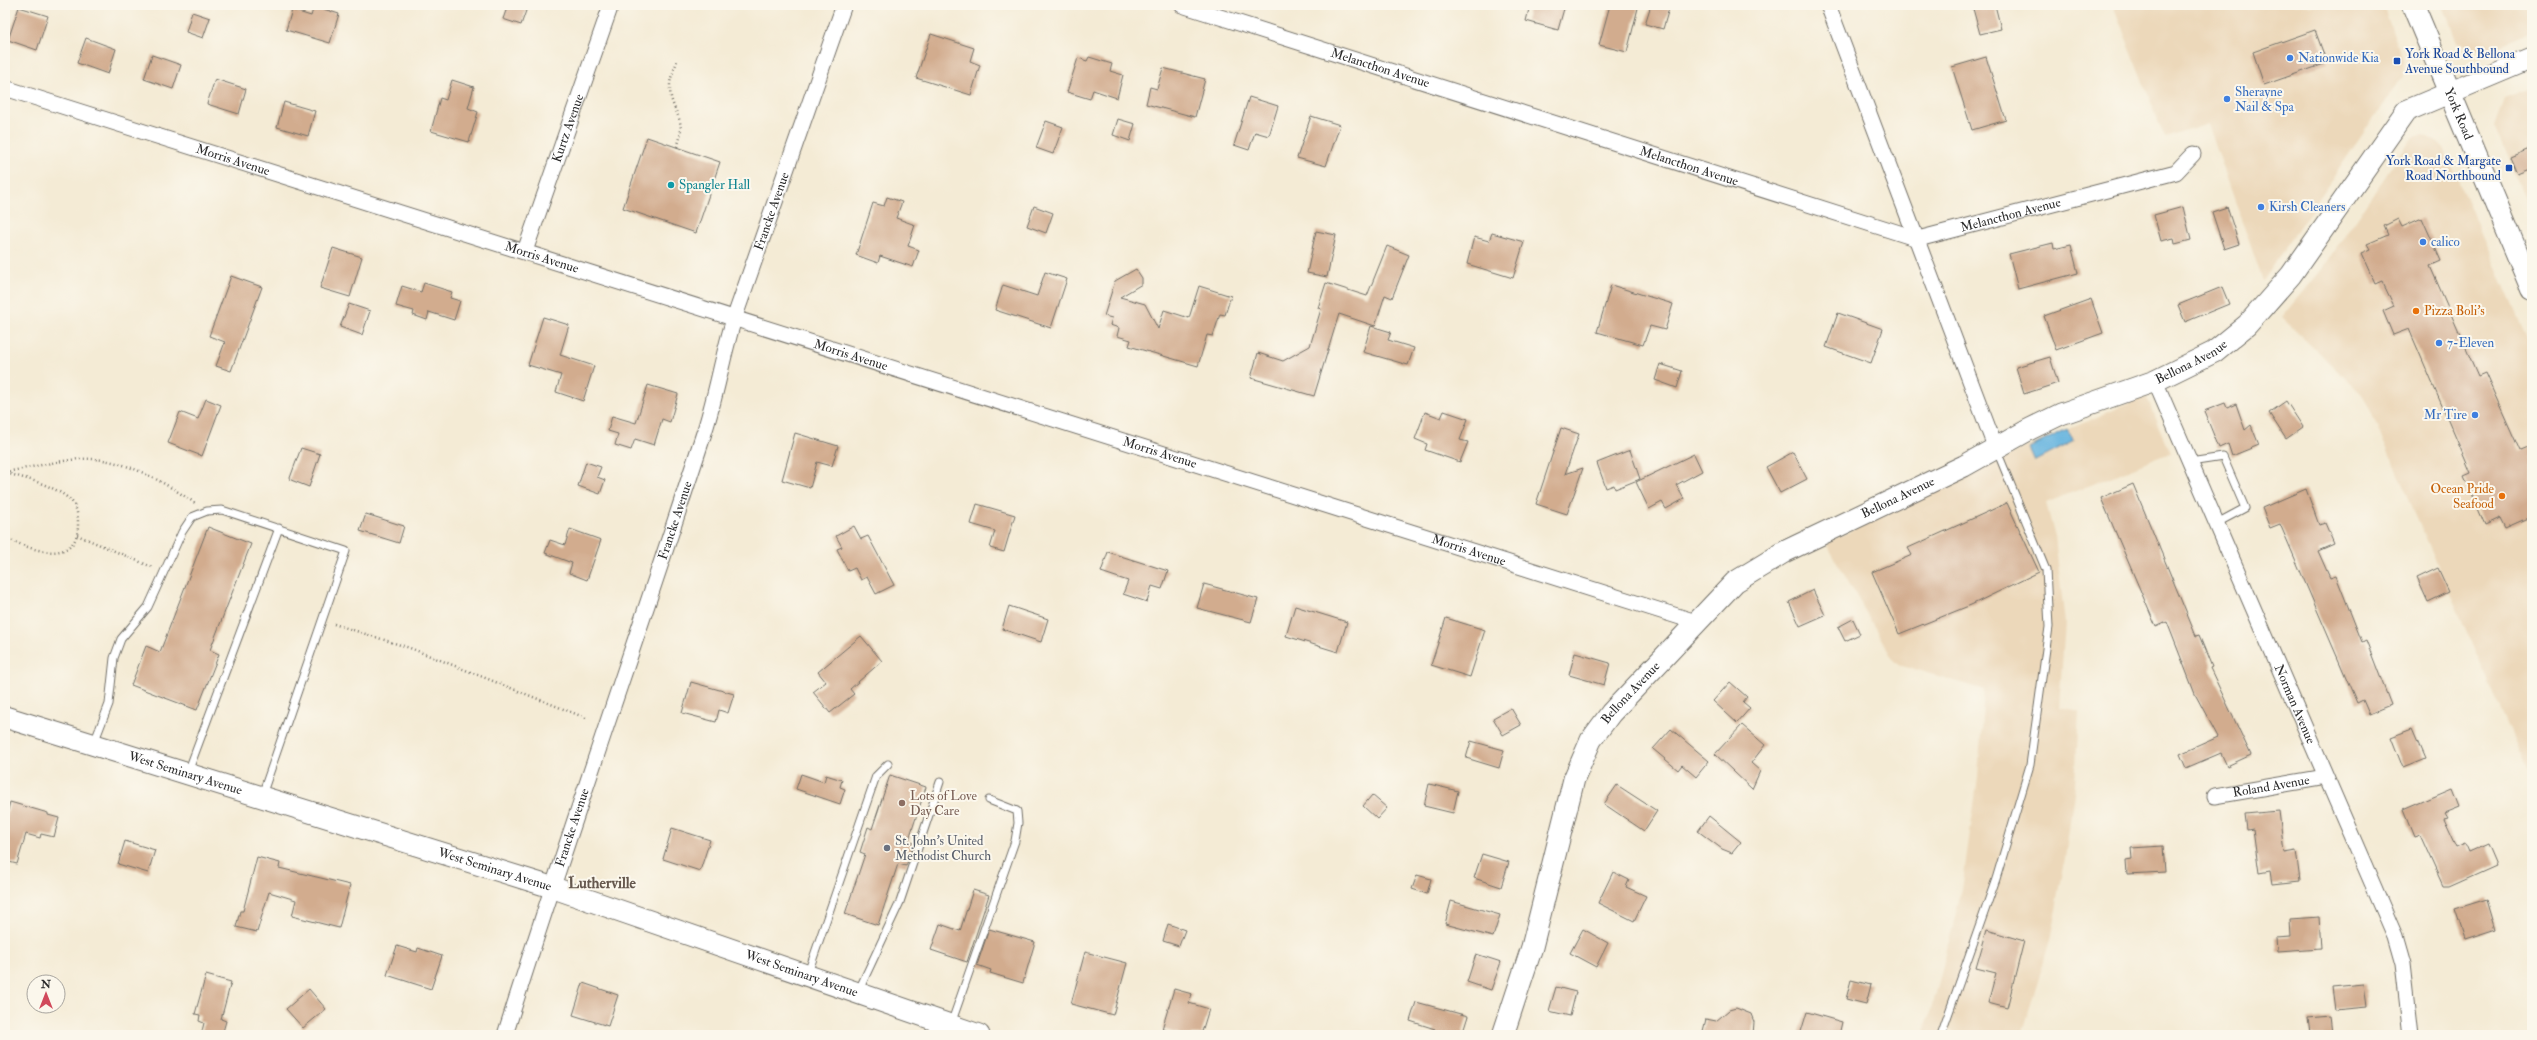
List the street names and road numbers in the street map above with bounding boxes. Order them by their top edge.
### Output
street label: Melancthon Avenue [1329,45,1432,91]
street label: York Road [2441,85,2477,143]
street label: Kurtz Avenue [549,91,587,165]
street label: Morris Avenue [194,141,272,179]
street label: Melancthon Avenue [1638,143,1741,190]
street label: Francke Avenue [751,170,793,253]
street label: Melancthon Avenue [1959,194,2063,236]
street label: Morris Avenue [503,238,581,277]
street label: Morris Avenue [812,336,890,374]
street label: Bellona Avenue [2153,336,2231,388]
street label: Morris Avenue [1121,434,1199,472]
street label: Bellona Avenue [1859,473,1938,522]
street label: Francke Avenue [655,479,696,562]
street label: Morris Avenue [1430,531,1508,570]
street label: Bellona Avenue [1598,658,1664,727]
street label: Norman Avenue [2270,662,2319,747]
street label: West Seminary Avenue [126,748,245,799]
street label: Roland Avenue [2232,772,2311,801]
street label: Francke Avenue [552,786,593,869]
street label: West Seminary Avenue [435,844,554,895]
street label: West Seminary Avenue [742,946,861,1001]

